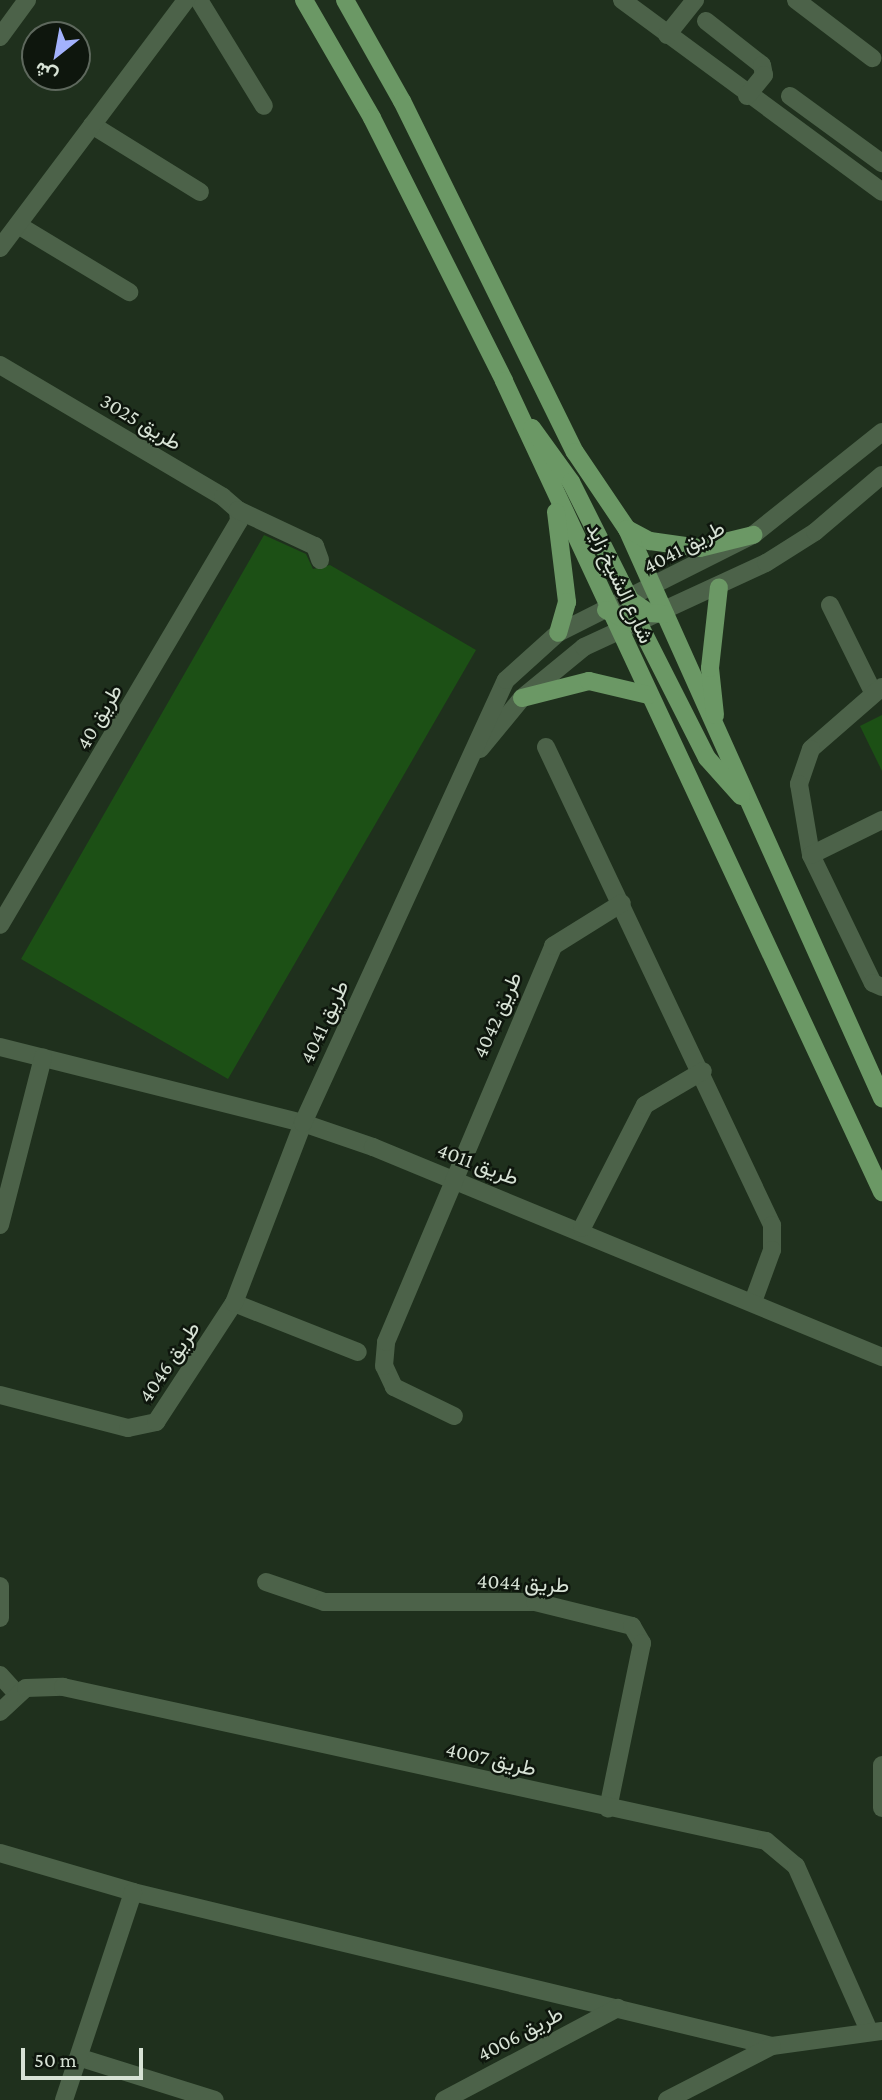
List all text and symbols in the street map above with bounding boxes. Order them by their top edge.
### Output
north arrow [21,21,91,91]
text: ش [31,58,61,88]
street label: طريق 3025 [96,388,186,456]
street label: طريق 4041 [639,515,729,579]
street label: شارع الشيخ زايد [581,519,659,647]
street label: طريق 40 [70,680,128,754]
street label: طريق 4042 [467,968,527,1062]
street label: طريق 4041 [294,976,354,1068]
street label: طريق 4011 [434,1137,522,1191]
street label: طريق 4046 [133,1317,205,1407]
street label: طريق 4044 [476,1568,570,1598]
street label: طريق 4007 [443,1736,539,1782]
street label: طريق 4006 [473,2001,567,2067]
scale bar [24,2034,147,2078]
text: 50 m [34,2048,77,2072]

